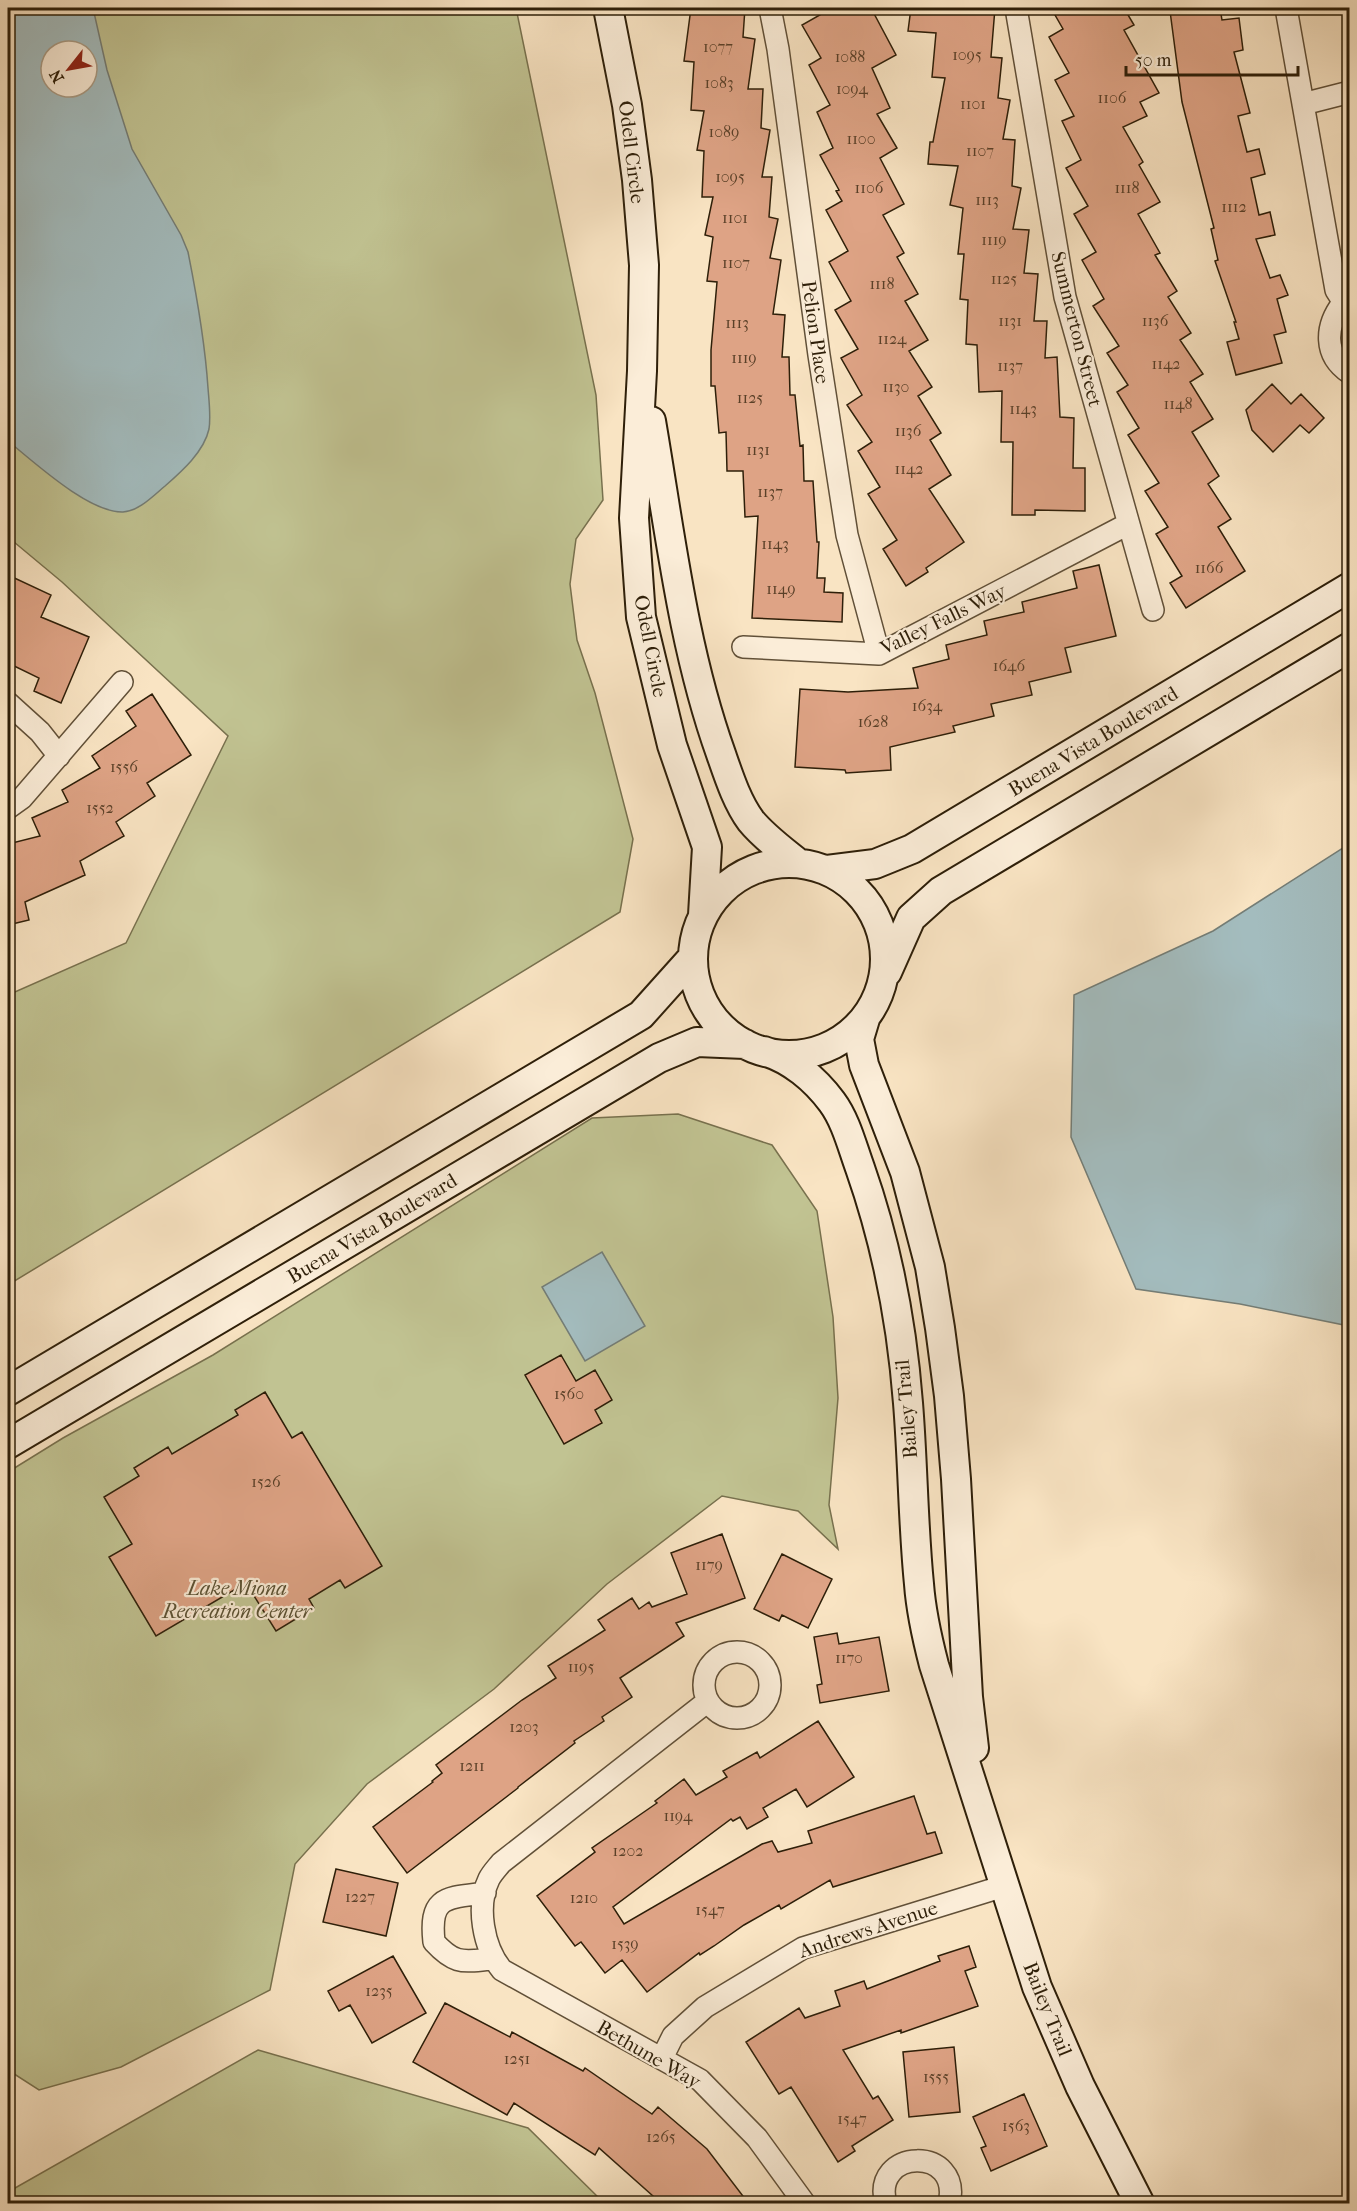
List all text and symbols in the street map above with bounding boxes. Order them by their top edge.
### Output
house number: 1077 [703,37,733,56]
north arrow [39,39,99,99]
scale bar [1126,39,1298,77]
house number: 1095 [952,45,982,64]
house number: 1088 [835,47,865,66]
text: 50 m [1135,50,1172,71]
text: N [45,66,68,87]
house number: 1083 [704,73,734,92]
house number: 1094 [836,79,869,98]
house number: 1106 [1098,88,1127,107]
house number: 1101 [960,94,986,113]
street label: Odell Circle [614,99,649,205]
house number: 1089 [709,122,739,141]
house number: 1100 [847,129,875,148]
house number: 1107 [966,141,994,160]
house number: 1095 [715,167,745,186]
house number: 1106 [855,178,884,197]
house number: 1118 [1114,178,1140,197]
house number: 1113 [975,190,999,209]
house number: 1112 [1221,197,1247,216]
house number: 1101 [722,208,748,227]
house number: 1119 [981,230,1007,249]
street label: Summerton Street [1046,249,1107,409]
house number: 1107 [722,253,750,272]
house number: 1125 [991,269,1017,288]
house number: 1118 [869,274,895,293]
street label: Pelion Place [797,279,834,385]
house number: 1131 [998,311,1022,330]
house number: 1136 [1142,311,1169,330]
house number: 1113 [725,313,749,332]
house number: 1124 [877,329,907,348]
house number: 1119 [731,348,757,367]
house number: 1142 [1151,354,1181,373]
house number: 1137 [997,356,1023,375]
house number: 1130 [883,377,909,396]
house number: 1125 [737,388,763,407]
house number: 1148 [1164,394,1192,413]
house number: 1143 [1009,399,1037,418]
house number: 1136 [895,421,922,440]
house number: 1131 [746,440,770,459]
house number: 1142 [894,459,924,478]
house number: 1137 [757,482,783,501]
house number: 1143 [761,534,789,553]
house number: 1166 [1195,558,1224,577]
house number: 1149 [766,579,796,598]
street label: Valley Falls Way [876,579,1011,660]
street label: Odell Circle [629,593,672,699]
house number: 1646 [993,656,1026,675]
street label: Buena Vista Boulevard [1004,681,1183,801]
house number: 1634 [912,696,943,715]
house number: 1628 [858,712,888,731]
house number: 1556 [110,757,138,776]
house number: 1552 [86,798,114,817]
street label: Buena Vista Boulevard [283,1168,462,1288]
street label: Bailey Trail [891,1358,922,1459]
house number: 1560 [554,1384,584,1403]
house number: 1526 [251,1472,281,1491]
house number: 1179 [695,1555,723,1574]
park label: Lake Miona Recreation Center [160,1577,314,1623]
house number: 1170 [835,1648,863,1667]
house number: 1195 [568,1657,594,1676]
house number: 1203 [509,1717,539,1736]
house number: 1211 [459,1756,485,1775]
house number: 1194 [663,1806,693,1825]
house number: 1202 [613,1841,644,1860]
house number: 1227 [345,1887,375,1906]
house number: 1210 [570,1888,598,1907]
street label: Andrews Avenue [795,1896,941,1963]
house number: 1547 [695,1900,725,1919]
house number: 1539 [611,1934,639,1953]
street label: Bailey Trail [1018,1959,1077,2060]
house number: 1235 [365,1981,393,2000]
street label: Bethune Way [593,2016,706,2094]
house number: 1251 [504,2049,530,2068]
house number: 1555 [923,2067,949,2086]
house number: 1547 [837,2109,867,2128]
house number: 1563 [1002,2116,1030,2135]
house number: 1265 [646,2127,676,2146]

